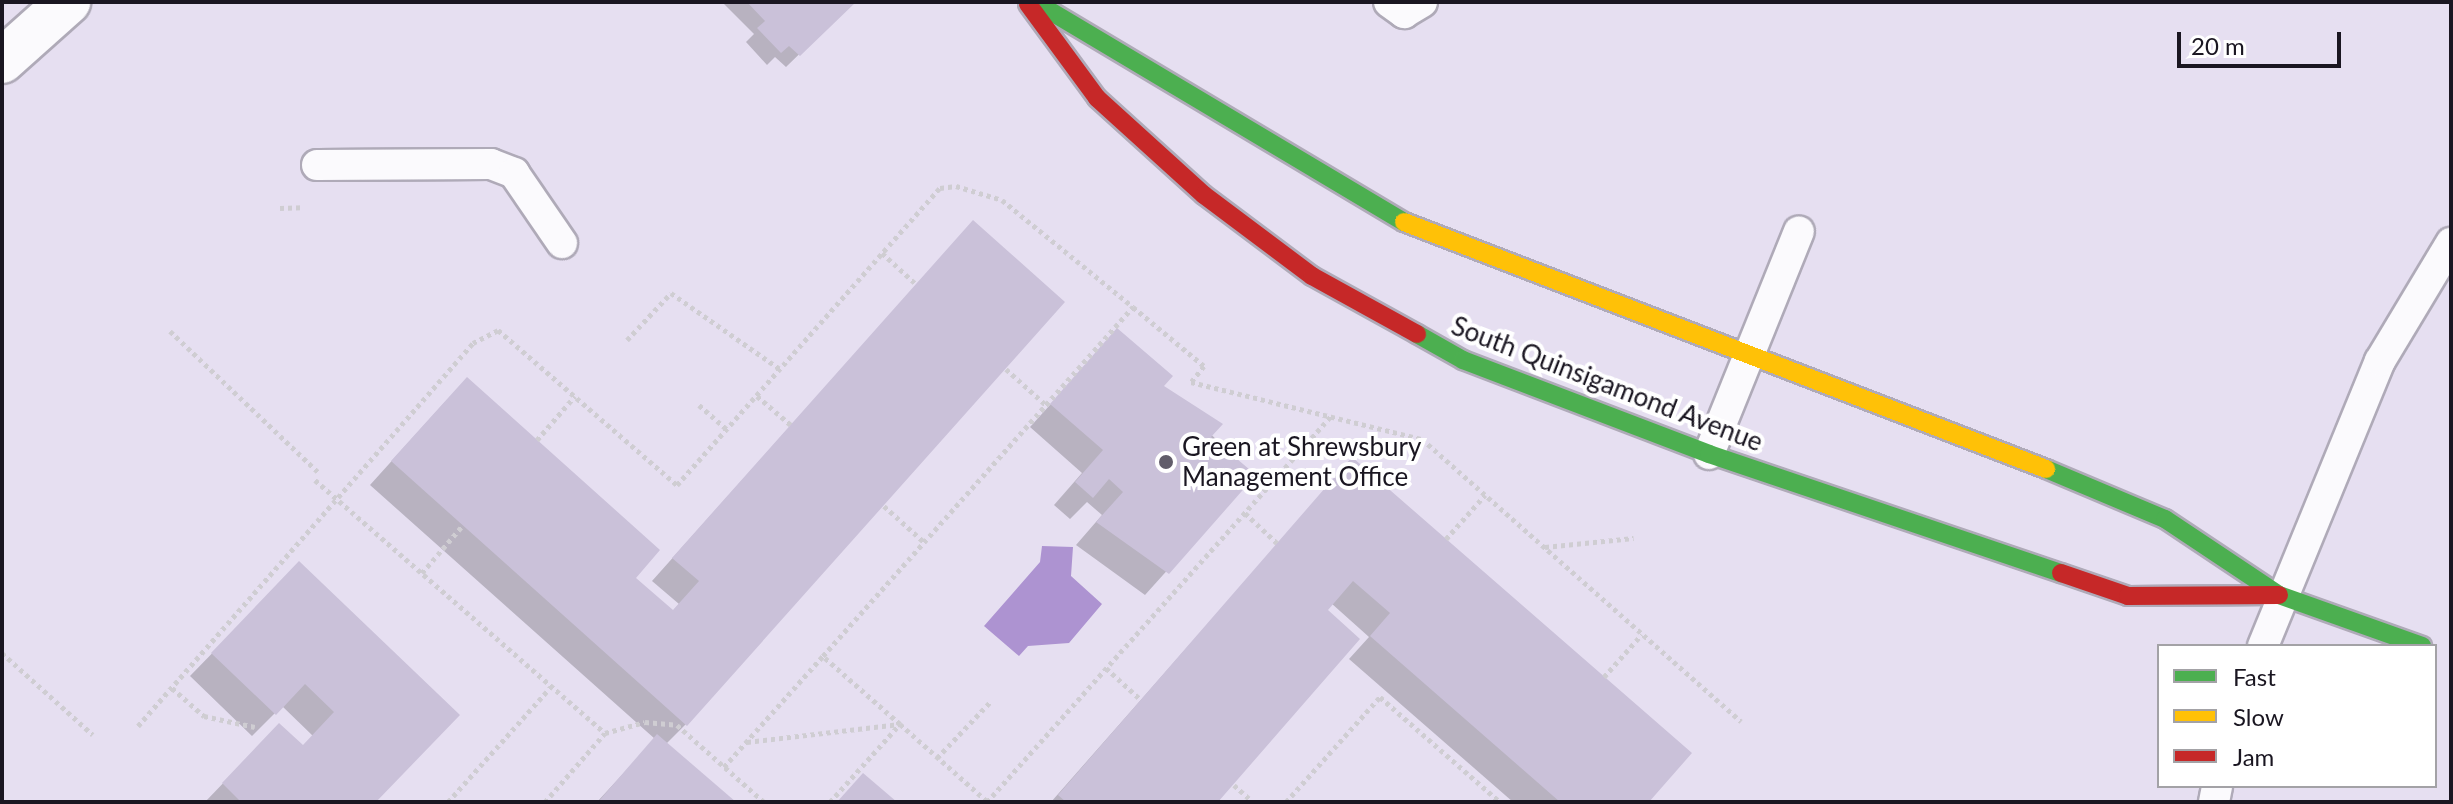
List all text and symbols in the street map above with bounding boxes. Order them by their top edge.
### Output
scale bar [2181,16,2345,66]
text: 20 m [2191,31,2245,60]
street label: South Quinsigamond Avenue [1447,310,1767,458]
place label: Green at Shrewsbury Management Office [1182,431,1421,492]
marker: Green at Shrewsbury Management Office [1157,453,1175,471]
legend [2157,644,2437,788]
text: Fast [2233,662,2276,691]
text: Slow [2233,702,2284,731]
text: Jam [2233,742,2274,771]

